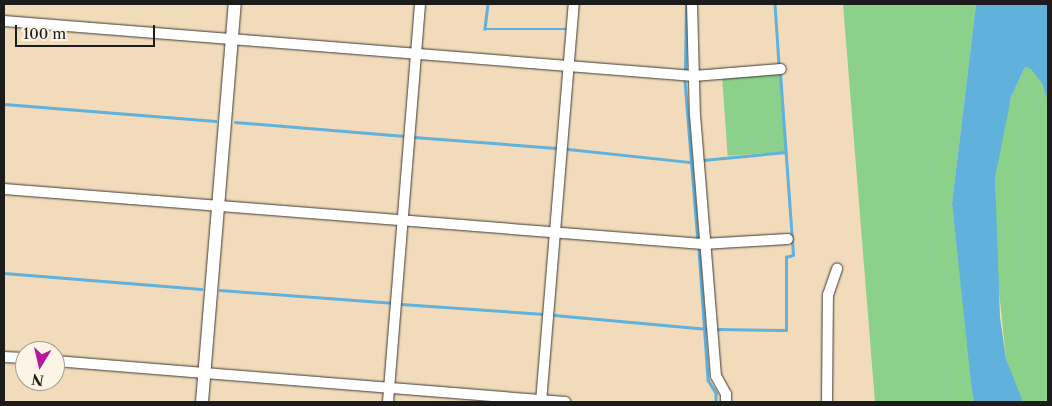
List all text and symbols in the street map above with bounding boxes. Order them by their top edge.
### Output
scale bar [18,15,158,47]
text: 100 m [23,24,66,43]
north arrow [15,341,65,391]
text: N [30,370,45,390]

